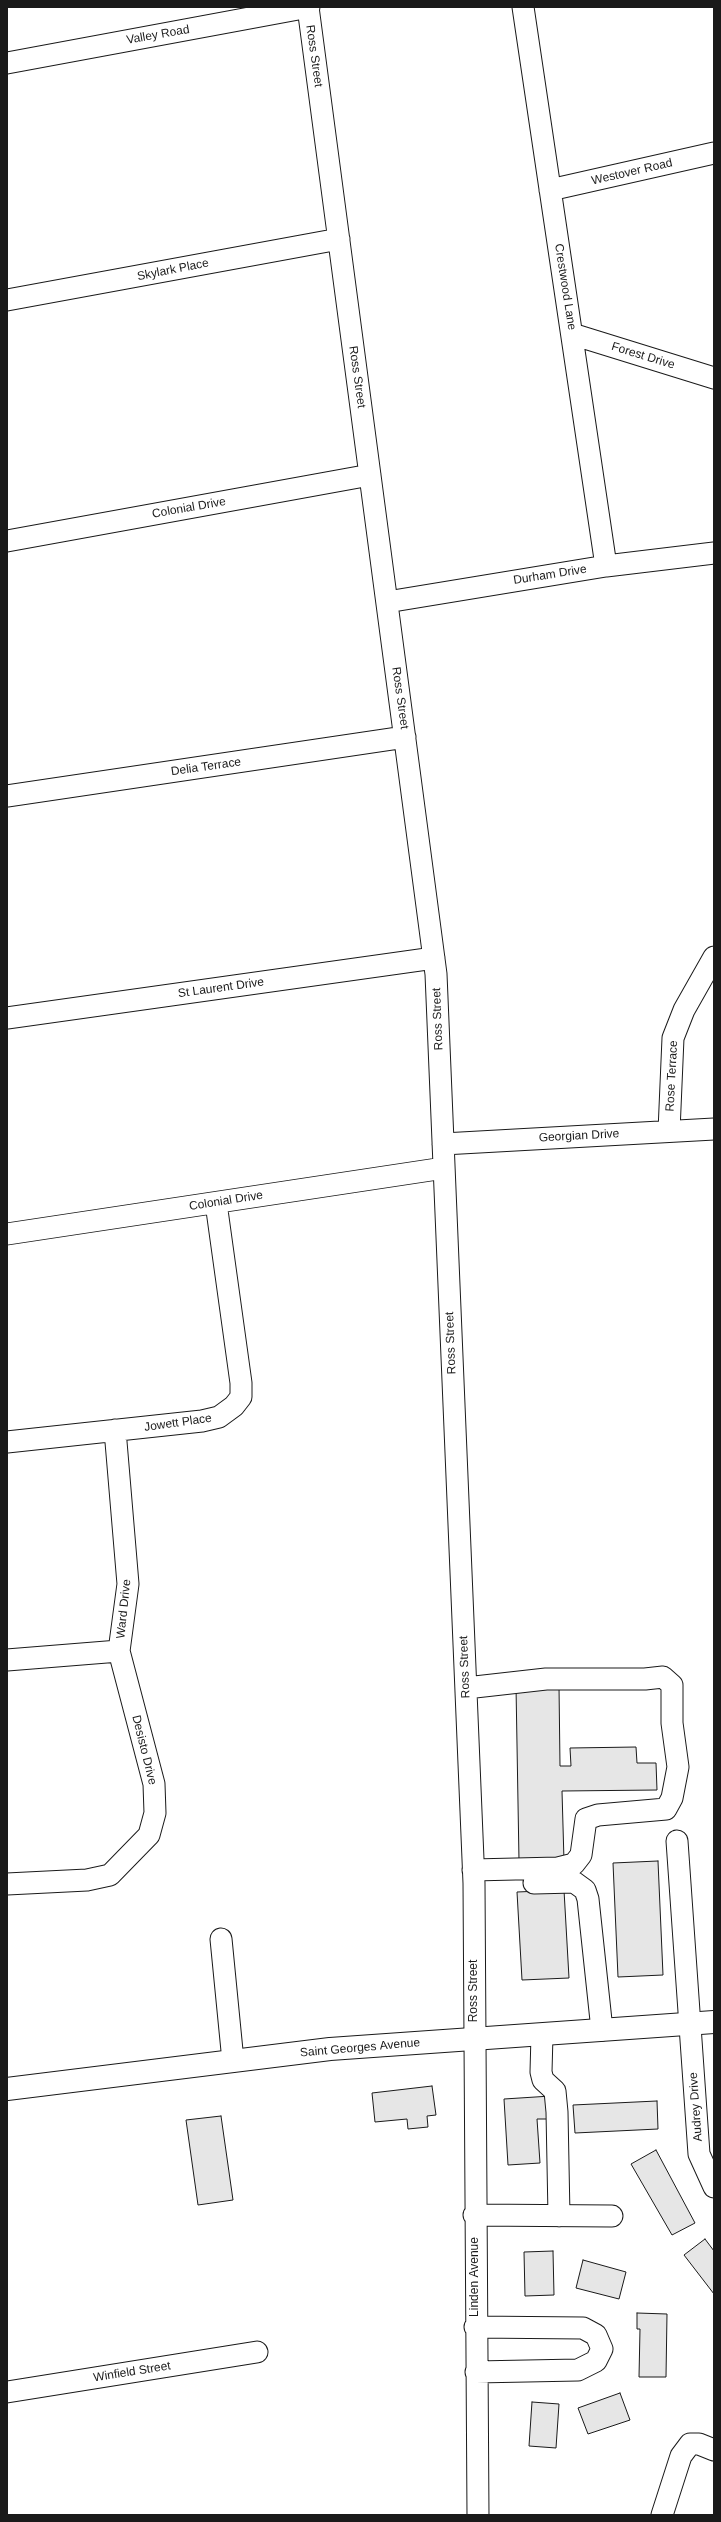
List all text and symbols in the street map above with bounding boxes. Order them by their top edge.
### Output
street label: Valley Road [125,22,191,48]
street label: Ross Street [303,24,325,88]
street label: Westover Road [590,156,674,188]
street label: Crestwood Lane [551,243,579,331]
street label: Skylark Place [136,256,210,284]
street label: Forest Drive [610,340,676,372]
street label: Ross Street [346,345,368,409]
street label: Colonial Drive [151,494,227,522]
street label: Durham Drive [512,562,588,588]
street label: Ross Street [389,666,411,730]
street label: Delia Terrace [170,755,242,779]
street label: St Laurent Drive [177,975,265,1001]
street label: Ross Street [430,987,446,1051]
street label: Rose Terrace [663,1040,681,1112]
street label: Georgian Drive [538,1127,620,1145]
street label: Colonial Drive [188,1188,264,1214]
street label: Ross Street [443,1311,459,1375]
street label: Jowett Place [143,1411,213,1435]
street label: Ward Drive [114,1579,134,1639]
street label: Ross Street [457,1635,473,1699]
street label: Desisto Drive [128,1714,160,1786]
street label: Ross Street [467,1960,481,2022]
street label: Saint Georges Avenue [299,2036,421,2060]
street label: Audrey Drive [686,2072,706,2142]
street label: Linden Avenue [468,2237,482,2317]
street label: Winfield Street [92,2359,172,2385]

